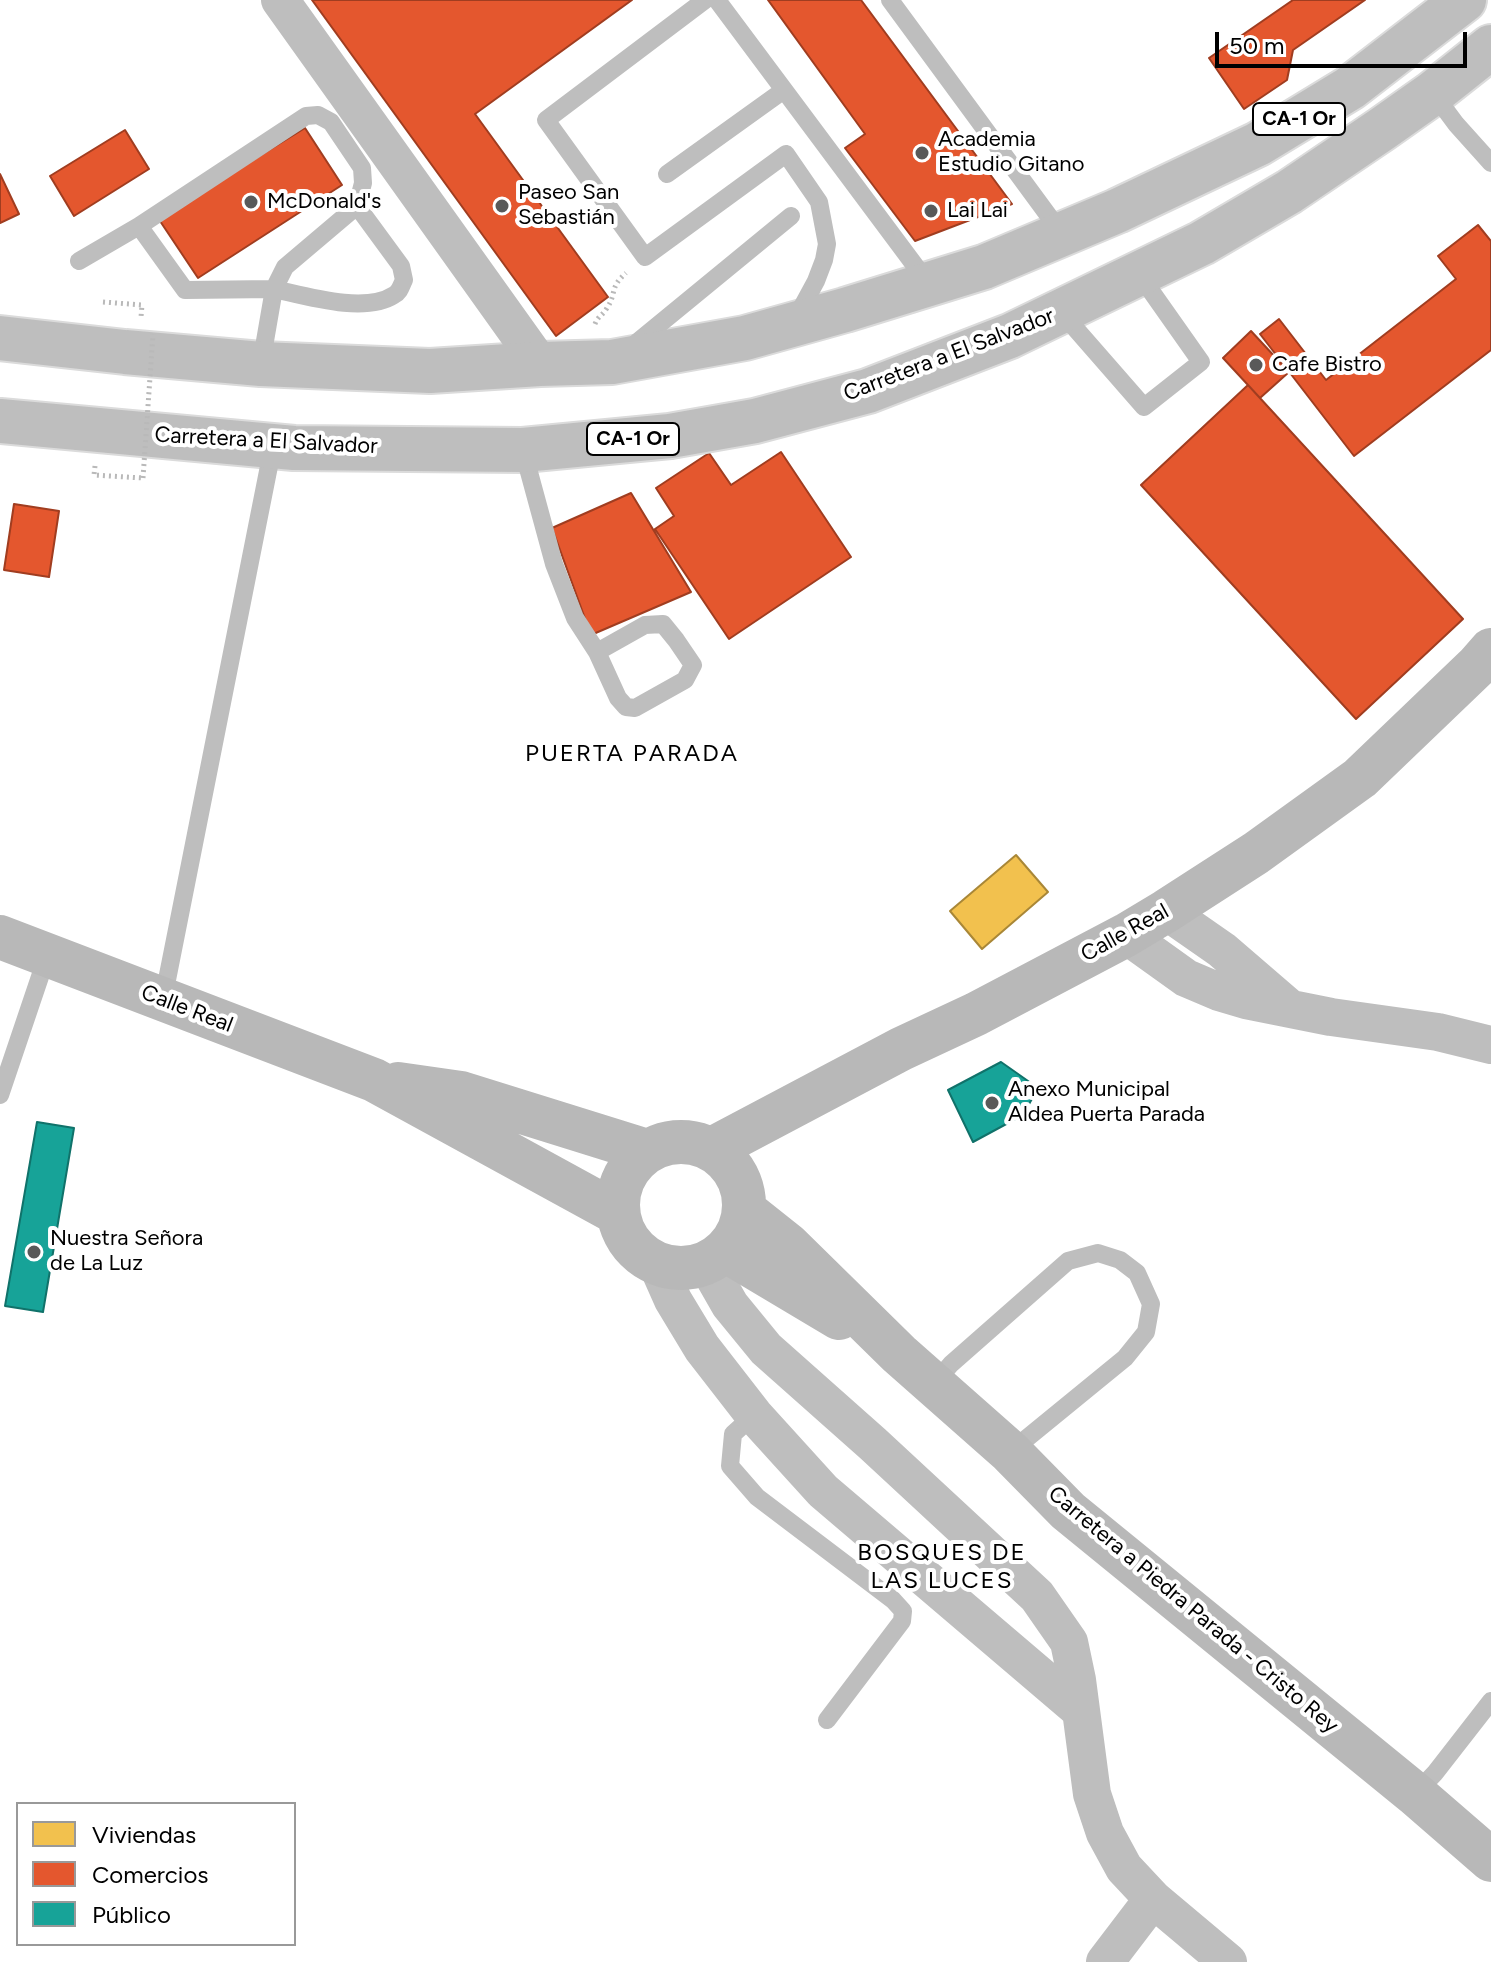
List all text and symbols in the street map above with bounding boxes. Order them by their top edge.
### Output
scale bar [1219,16,1471,66]
text: 50 m [1229,31,1285,60]
road number: CA-1 Or [1253,103,1345,135]
place label: Academia Estudio Gitano [938,127,1084,178]
marker: Academia Estudio Gitano [913,144,931,162]
place label: Paseo San Sebastián [518,180,619,232]
place label: McDonald's [267,189,381,215]
marker: McDonald's [242,193,260,211]
marker: Paseo San Sebastián [493,197,511,215]
place label: Lai Lai [947,198,1008,224]
marker: Lai Lai [922,202,940,220]
street label: Carretera a El Salvador [840,303,1058,407]
place label: Cafe Bistro [1272,352,1382,378]
marker: Cafe Bistro [1247,356,1265,374]
street label: Carretera a El Salvador [154,422,378,460]
road number: CA-1 Or [587,423,679,455]
district label: PUERTA PARADA [525,740,739,768]
street label: Calle Real [1077,898,1173,968]
street label: Calle Real [137,979,237,1039]
place label: Anexo Municipal Aldea Puerta Parada [1008,1077,1205,1128]
marker: Anexo Municipal Aldea Puerta Parada [983,1094,1001,1112]
place label: Nuestra Señora de La Luz [50,1226,203,1278]
marker: Nuestra Señora de La Luz [25,1243,43,1261]
street label: Carretera a Piedra Parada - Cristo Rey [1043,1481,1343,1739]
district label: BOSQUES DE LAS LUCES [857,1539,1027,1595]
legend [16,1802,296,1946]
text: Viviendas [92,1820,196,1849]
text: Comercios [92,1860,209,1889]
text: Público [92,1900,171,1929]

